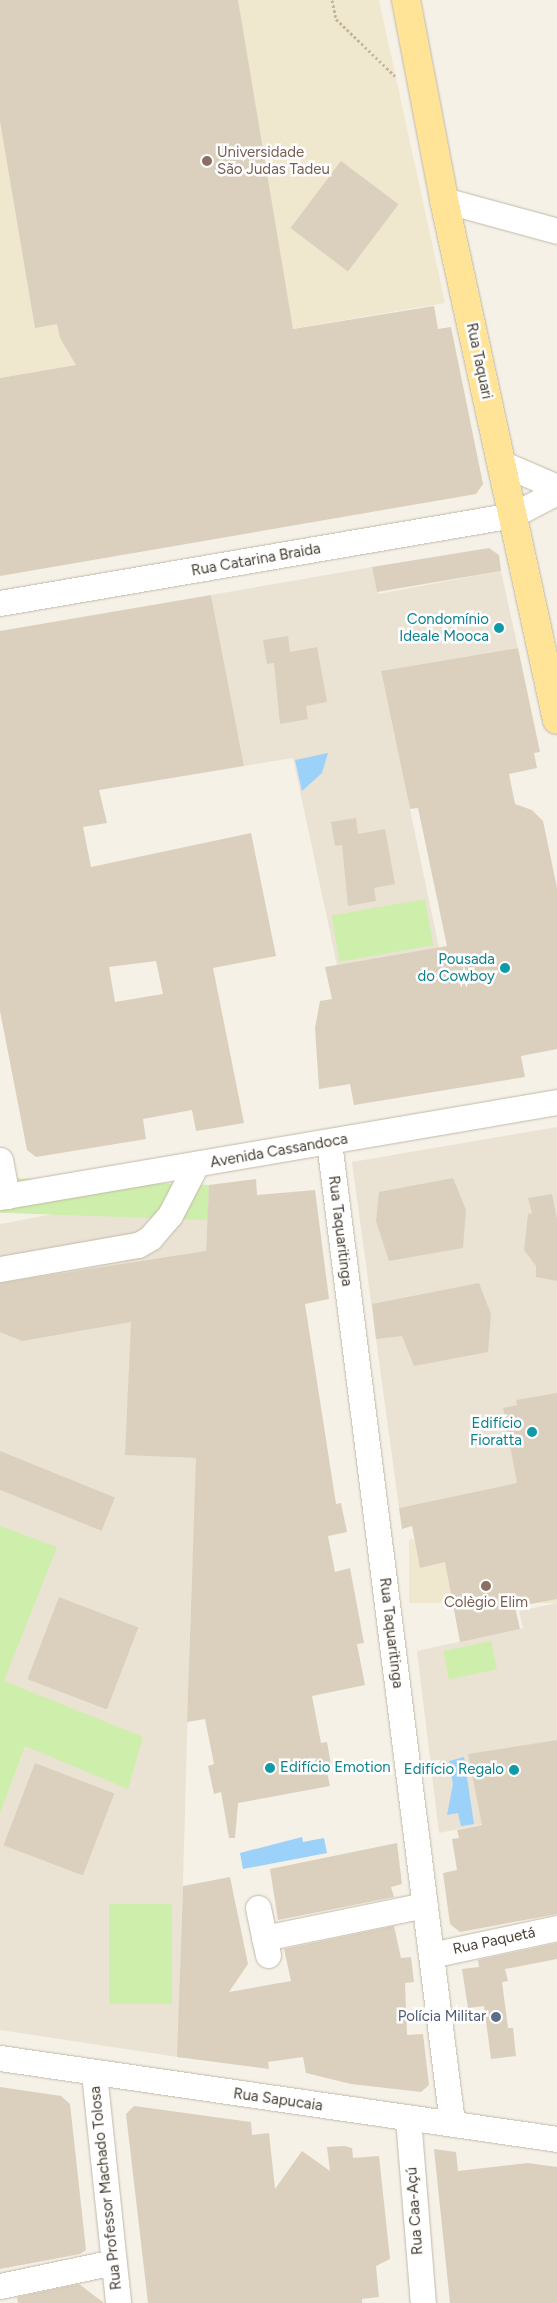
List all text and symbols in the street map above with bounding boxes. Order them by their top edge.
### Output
place label: Universidade São Judas Tadeu [217,143,330,178]
marker: Universidade São Judas Tadeu [201,155,213,167]
street label: Rua Taquari [462,321,496,401]
street label: Rua Catarina Braida [190,540,322,580]
place label: Condomínio Ideale Mooca [399,610,489,645]
marker: Condomínio Ideale Mooca [493,622,505,634]
place label: Pousada do Cowboy [418,950,495,985]
marker: Pousada do Cowboy [499,962,511,974]
street label: Avenida Cassandoca [209,1130,349,1172]
street label: Rua Taquaritinga [324,1175,356,1287]
place label: Edifício Fioratta [470,1414,522,1449]
marker: Edifício Fioratta [526,1426,538,1438]
street label: Rua Taquaritinga [375,1577,407,1689]
marker: Colègio Elim [480,1580,492,1592]
place label: Colègio Elim [444,1594,528,1612]
place label: Edifício Emotion [280,1759,391,1777]
place label: Edifício Regalo [404,1761,504,1779]
marker: Edifício Emotion [264,1762,276,1774]
marker: Edifício Regalo [508,1764,520,1776]
street label: Rua Paquetá [451,1923,537,1959]
place label: Polícia Militar [398,2008,486,2026]
marker: Polícia Militar [490,2011,502,2023]
street label: Rua Professor Machado Tolosa [86,2085,126,2291]
street label: Rua Sapucaia [232,2085,324,2115]
street label: Rua Caa-Açú [403,2166,427,2256]

